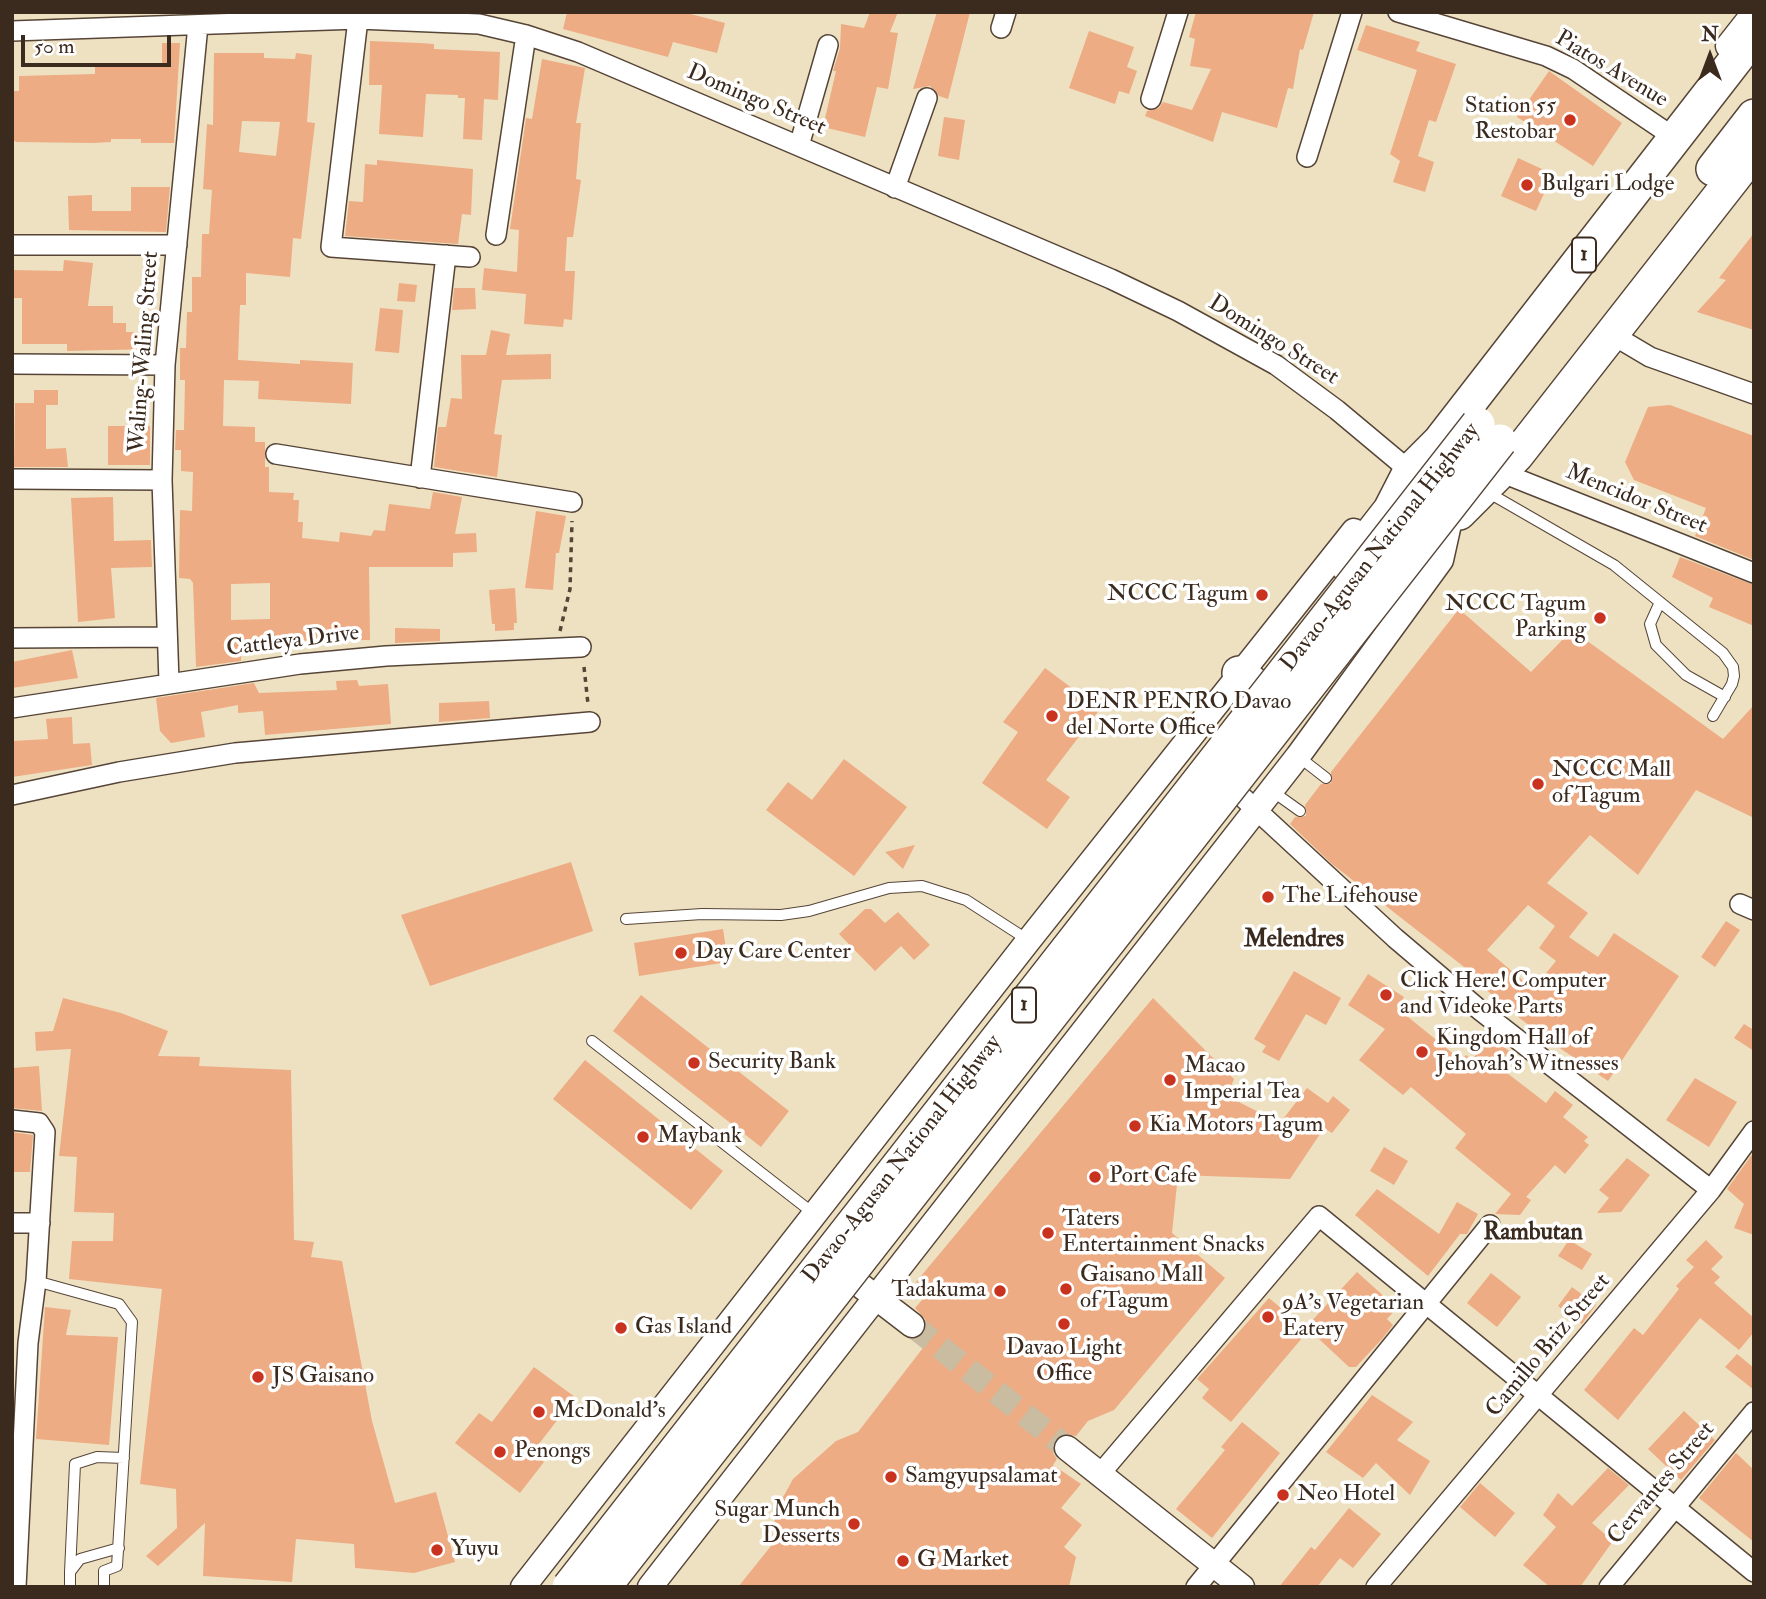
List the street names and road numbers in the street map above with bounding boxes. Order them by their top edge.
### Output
street label: Piatos Avenue [1550,26,1672,114]
street label: Domingo Street [682,59,830,143]
road number: 1 [1572,238,1596,272]
street label: Waling-Waling Street [124,250,166,454]
street label: Domingo Street [1203,290,1343,392]
street label: Davao-Agusan National Highway [1275,418,1487,678]
street label: Mencidor Street [1561,459,1711,541]
street label: Cattleya Drive [225,620,361,664]
road number: 1 [1012,988,1036,1023]
street label: Davao-Agusan National Highway [797,1030,1009,1290]
street label: Camillo Briz Street [1481,1269,1617,1423]
street label: Cervantes Street [1603,1417,1721,1551]

